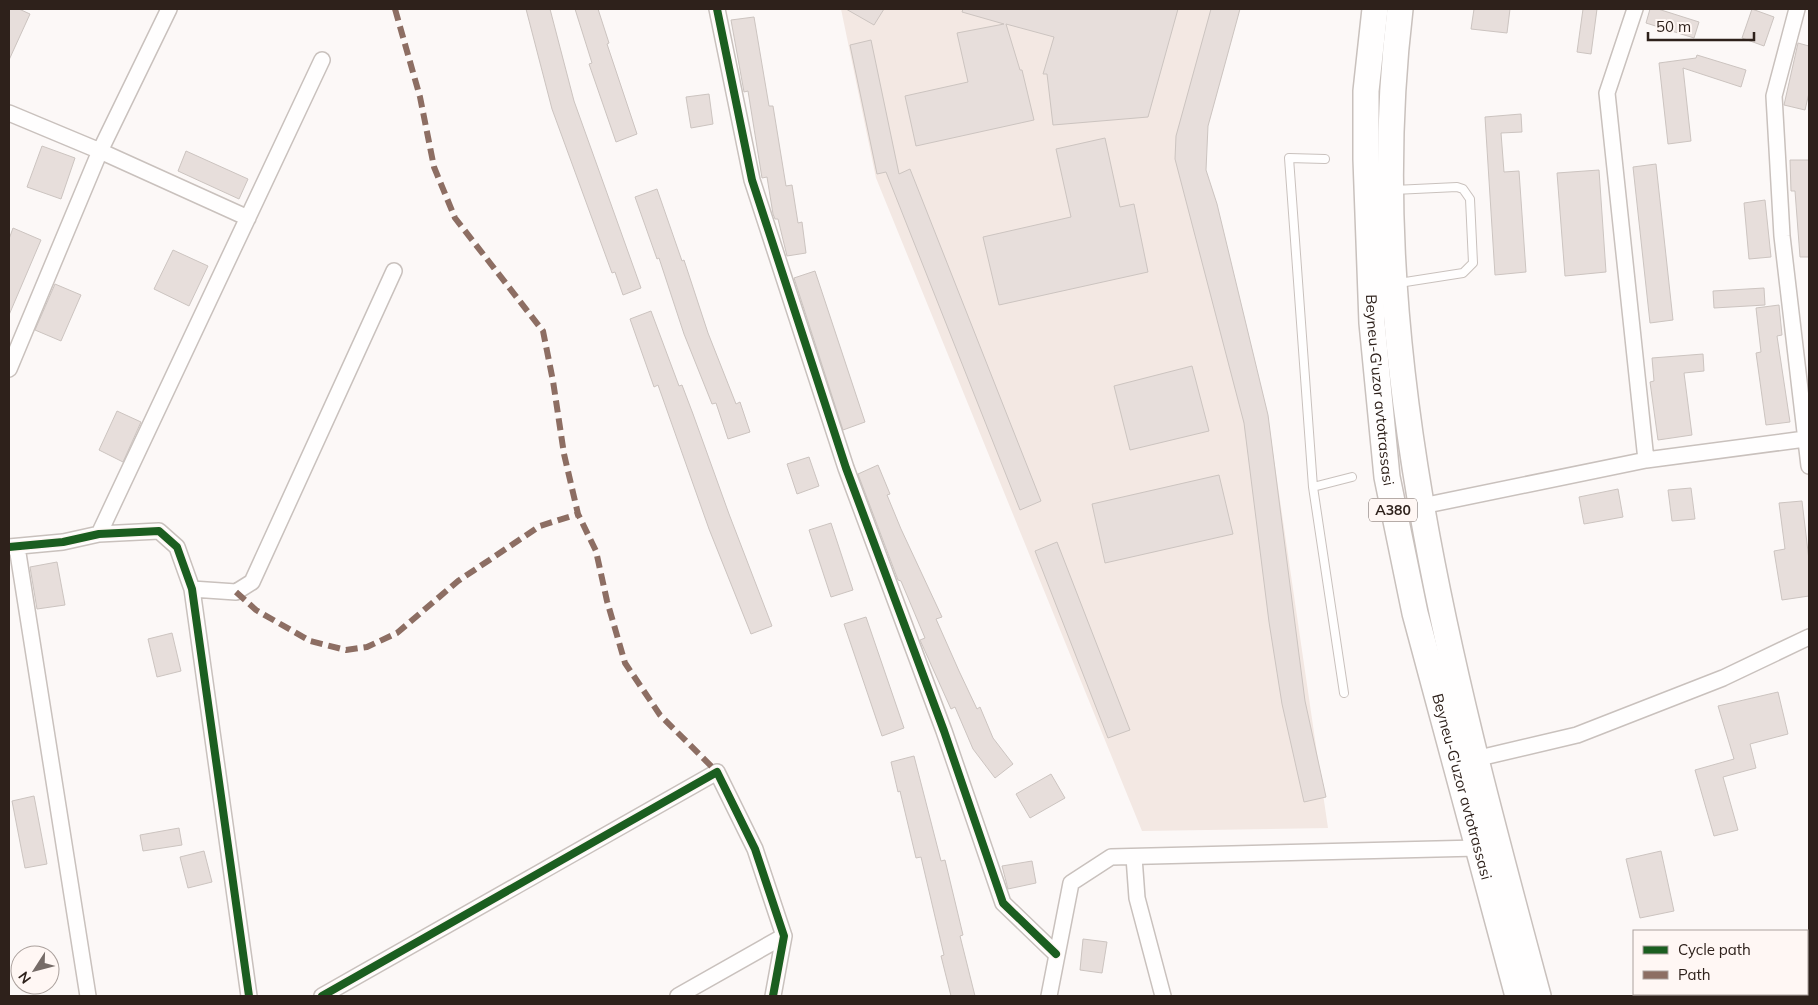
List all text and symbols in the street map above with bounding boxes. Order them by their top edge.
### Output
scale bar [1648,10,1754,42]
text: 50 m [1656,17,1691,36]
street label: Beyneu-G'uzor avtotrassasi [1362,294,1399,487]
road number: A380 [1369,498,1417,522]
street label: Beyneu-G'uzor avtotrassasi [1428,691,1496,882]
legend [1633,930,1808,995]
text: Cycle path [1678,940,1751,959]
north arrow [10,945,60,995]
text: Path [1678,965,1710,984]
text: N [14,968,35,987]

